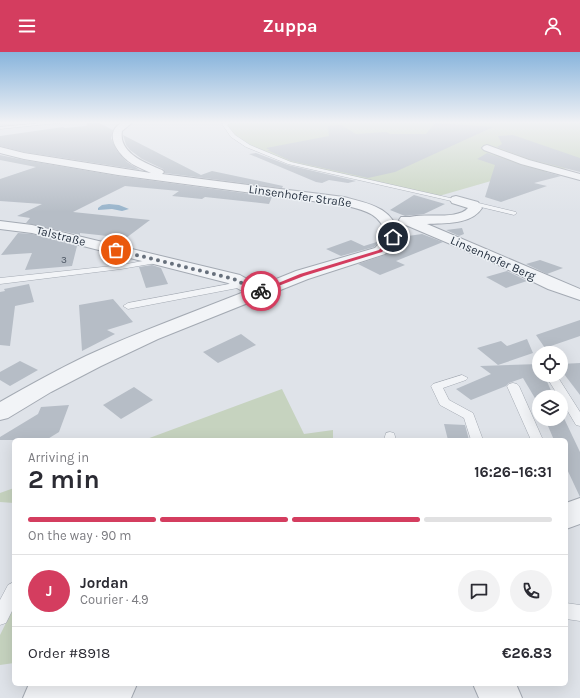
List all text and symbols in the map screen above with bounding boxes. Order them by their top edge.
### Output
icon: menu [16,15,38,37]
text: Zuppa [262,15,318,37]
icon: person [542,15,564,37]
street label: Linsenhofer Straße [248,182,352,210]
pin [376,220,410,254]
street label: Talstraße [35,223,87,249]
icon: home [382,226,404,248]
pin [99,233,133,267]
street label: Linsenhofer Berg [448,233,538,283]
icon: bag [105,239,127,261]
house number: 3 [61,254,67,266]
courier [241,271,281,311]
icon: bike [250,280,272,302]
map controls [532,346,568,426]
button: locate [532,346,568,382]
button: layers [532,390,568,426]
text: Arriving in [28,450,89,465]
text: 16:26–16:31 [474,463,552,481]
text: 2 min [28,464,100,495]
text: On the way · 90 m [28,528,131,543]
button: chat [458,570,500,612]
button: phone [510,570,552,612]
text: Jordan [80,574,128,592]
text: J [46,582,52,600]
text: Courier · 4.9 [80,592,149,607]
text: Order #8918 [28,644,110,662]
text: €26.83 [502,644,552,662]

